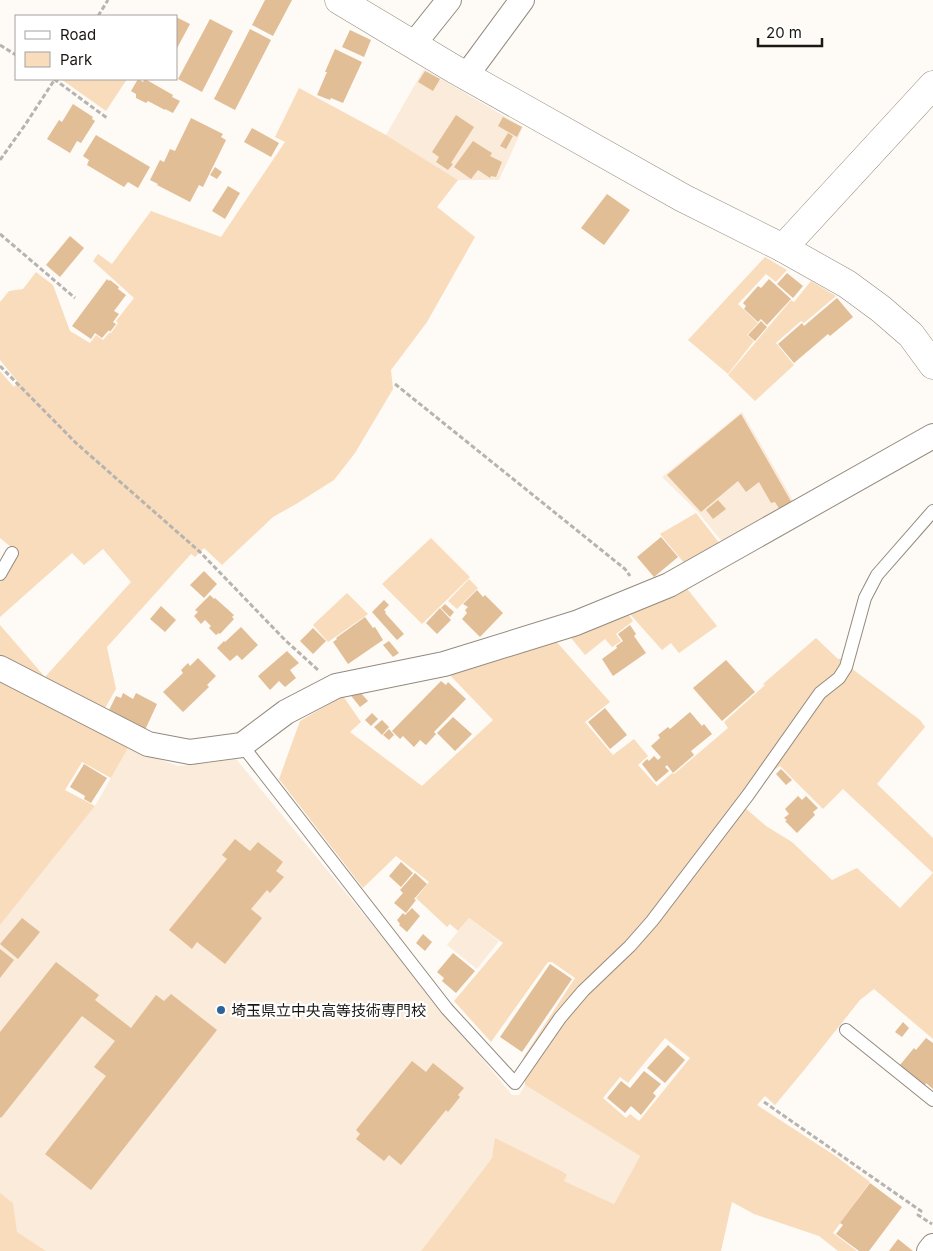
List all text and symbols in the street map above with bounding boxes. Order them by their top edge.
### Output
legend [15,15,178,80]
scale bar [758,15,822,47]
text: 20 m [766,23,802,42]
text: Road [60,25,96,44]
text: Park [60,50,93,69]
place label: 埼玉県立中央高等技術専門校 [231,1001,426,1020]
marker: 埼玉県立中央高等技術専門校 [215,1004,227,1016]

